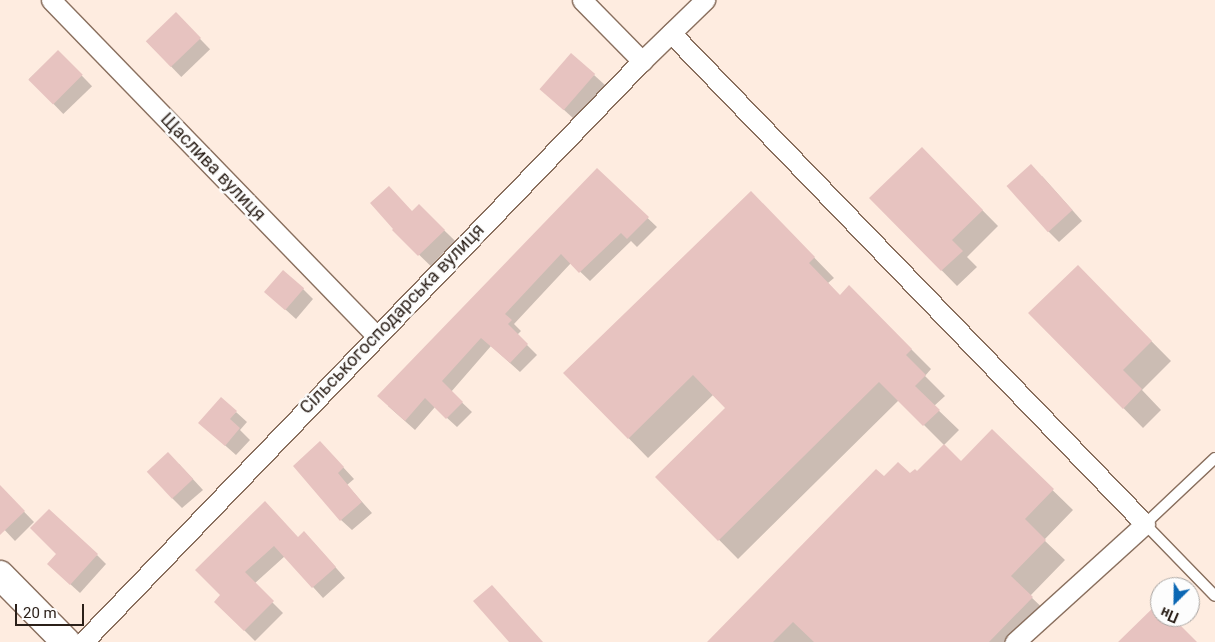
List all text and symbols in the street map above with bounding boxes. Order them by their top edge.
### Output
street label: Щаслива вулиця [156,108,270,226]
street label: Сільськогосподарська вулиця [295,219,489,419]
north arrow [1150,577,1200,627]
scale bar [18,594,86,626]
text: 20 m [23,604,57,622]
text: Пн [1158,604,1181,626]

